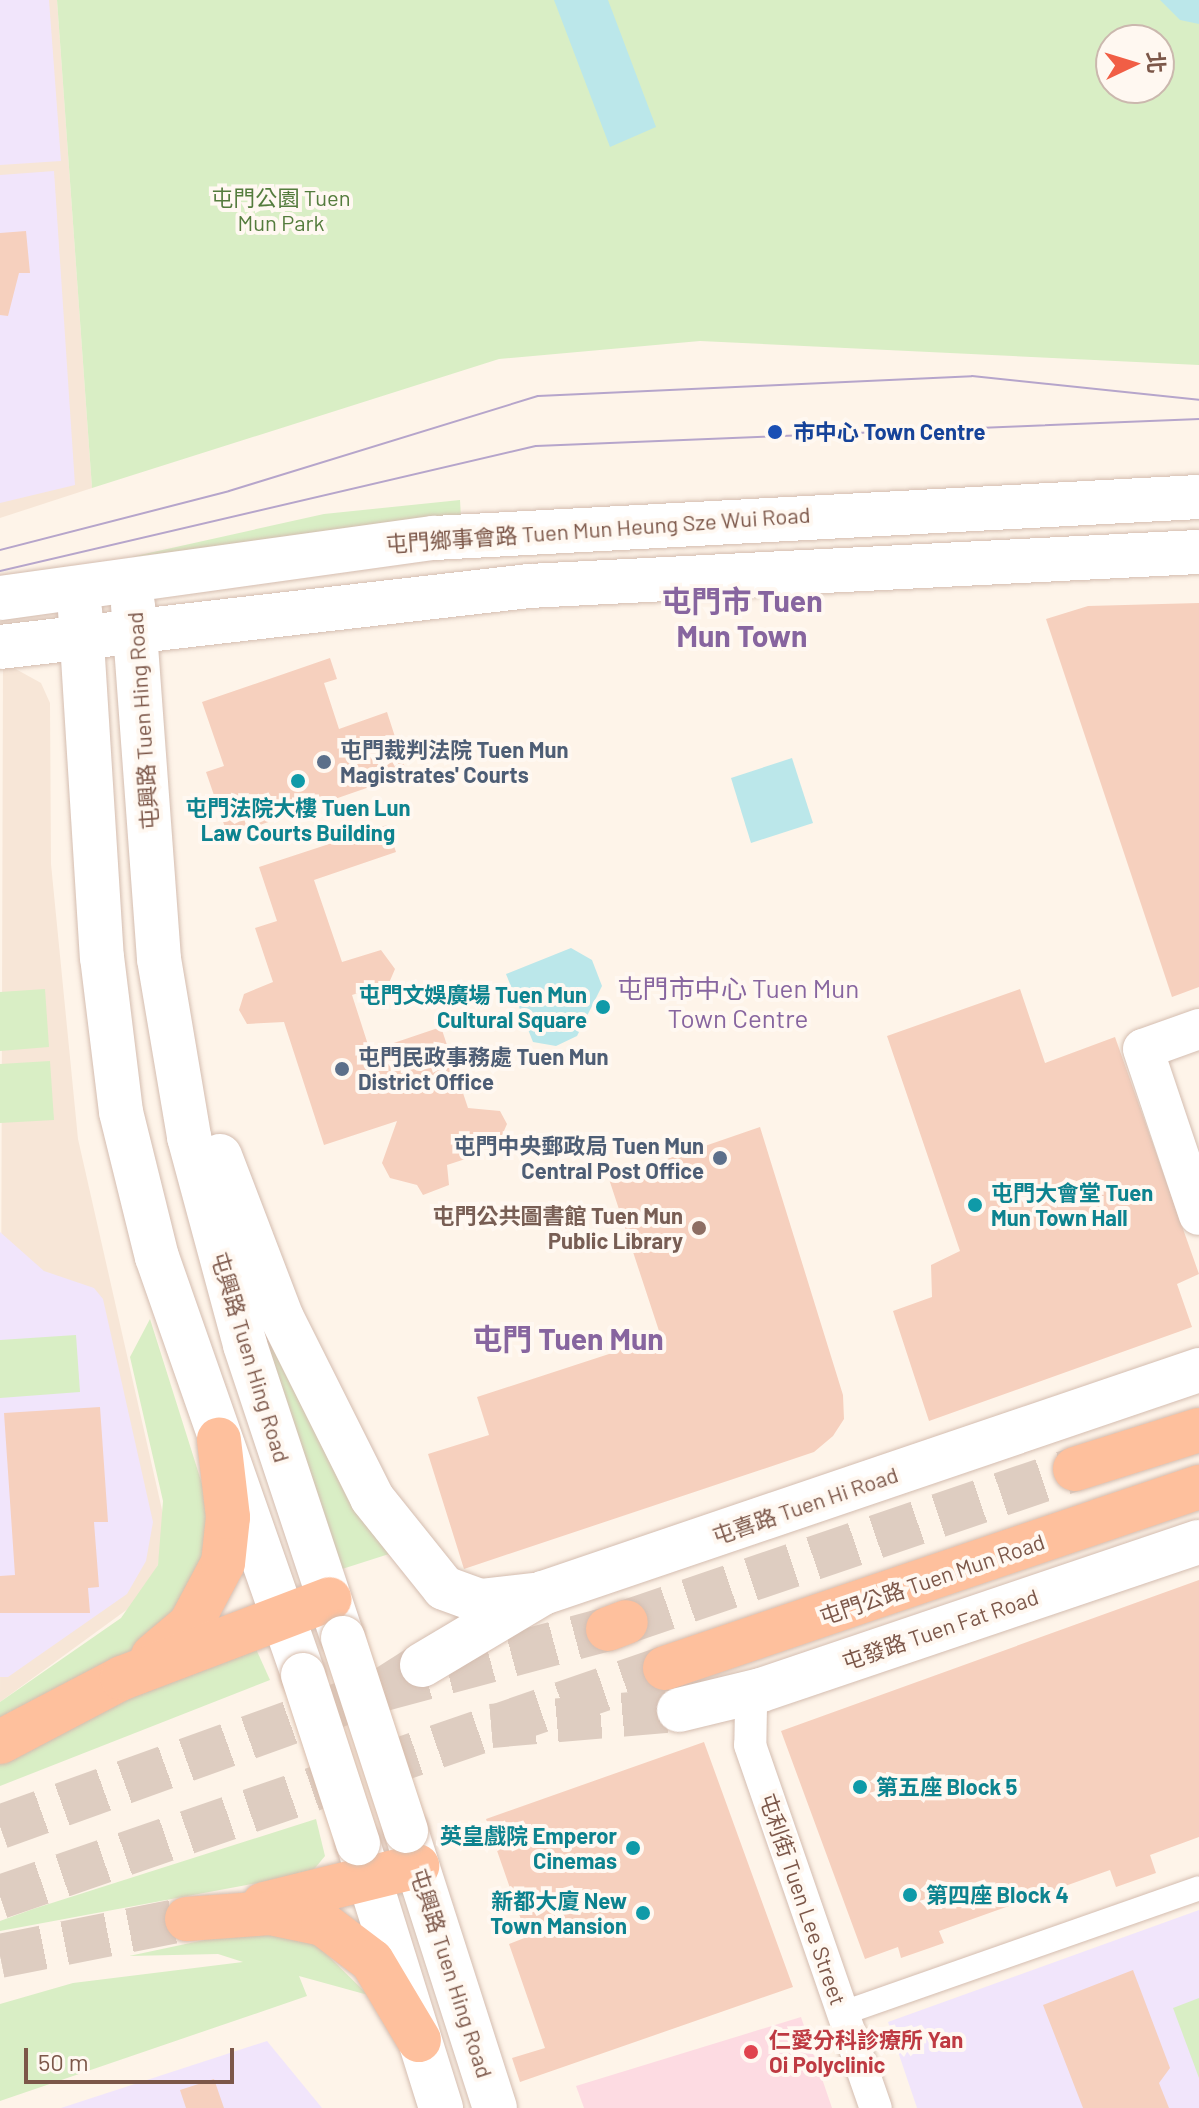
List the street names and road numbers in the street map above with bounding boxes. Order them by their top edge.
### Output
street label: 屯門鄉事會路 Tuen Mun Heung Sze Wui Road [385,501,811,557]
street label: 屯興路 Tuen Hing Road [121,611,163,831]
street label: 屯興路 Tuen Hing Road [206,1249,296,1465]
street label: 屯喜路 Tuen Hi Road [709,1461,901,1549]
street label: 屯門公路 Tuen Mun Road [816,1528,1048,1630]
street label: 屯發路 Tuen Fat Road [838,1583,1042,1675]
street label: 屯利街 Tuen Lee Street [754,1790,852,2008]
street label: 屯興路 Tuen Hing Road [406,1865,498,2081]

